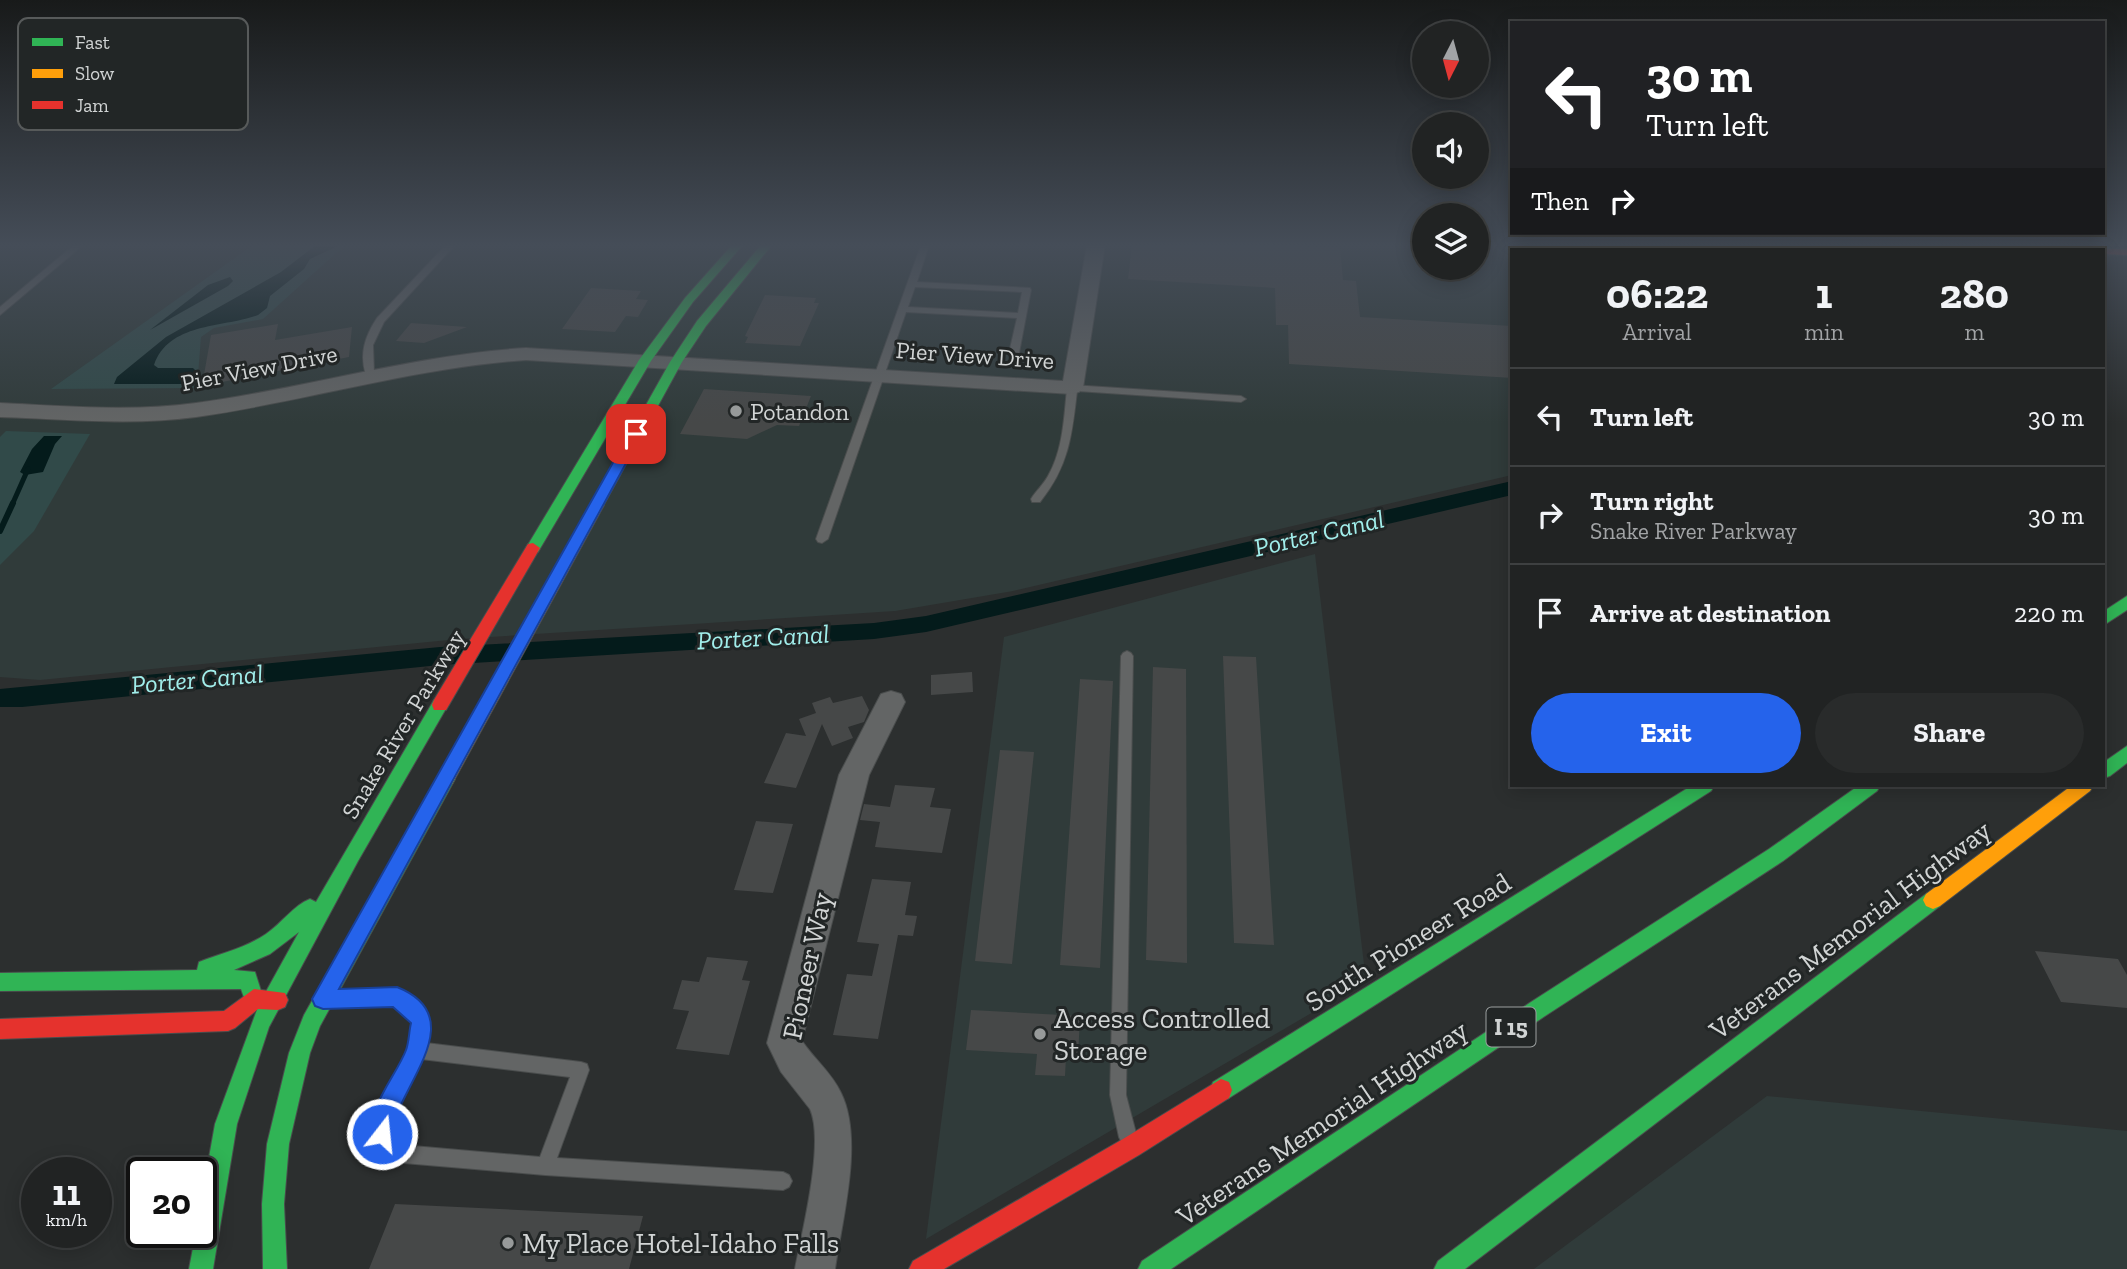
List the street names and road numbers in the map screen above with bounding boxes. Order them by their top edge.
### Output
street label: Pier View Drive [895,335,1055,375]
street label: Pier View Drive [178,339,340,397]
street label: Snake River Parkway [335,623,471,824]
street label: Veterans Memorial Highway [1702,813,1998,1047]
street label: South Pioneer Road [1299,866,1517,1018]
street label: Pioneer Way [775,889,839,1043]
road number: I 15 [1486,1008,1536,1046]
street label: Veterans Memorial Highway [1169,1013,1474,1233]

